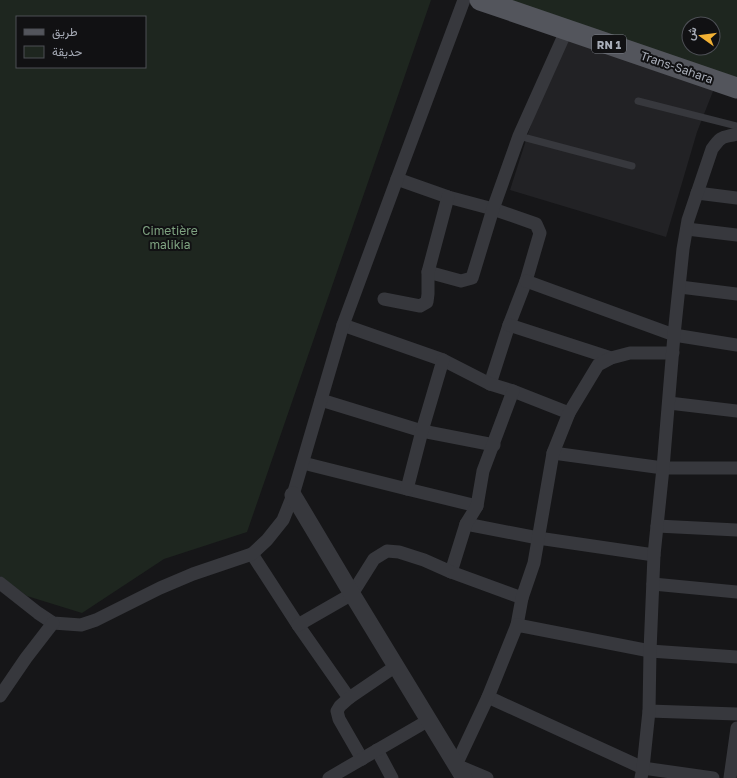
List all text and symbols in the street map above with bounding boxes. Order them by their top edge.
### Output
legend [16,16,146,68]
north arrow [681,16,721,56]
text: طريق [52,24,78,40]
text: ش [683,25,700,42]
road number: RN 1 [592,35,626,53]
text: حديقة [52,44,82,59]
street label: Trans-Sahara [639,48,715,86]
park label: Cimetière malikia [142,223,198,252]

